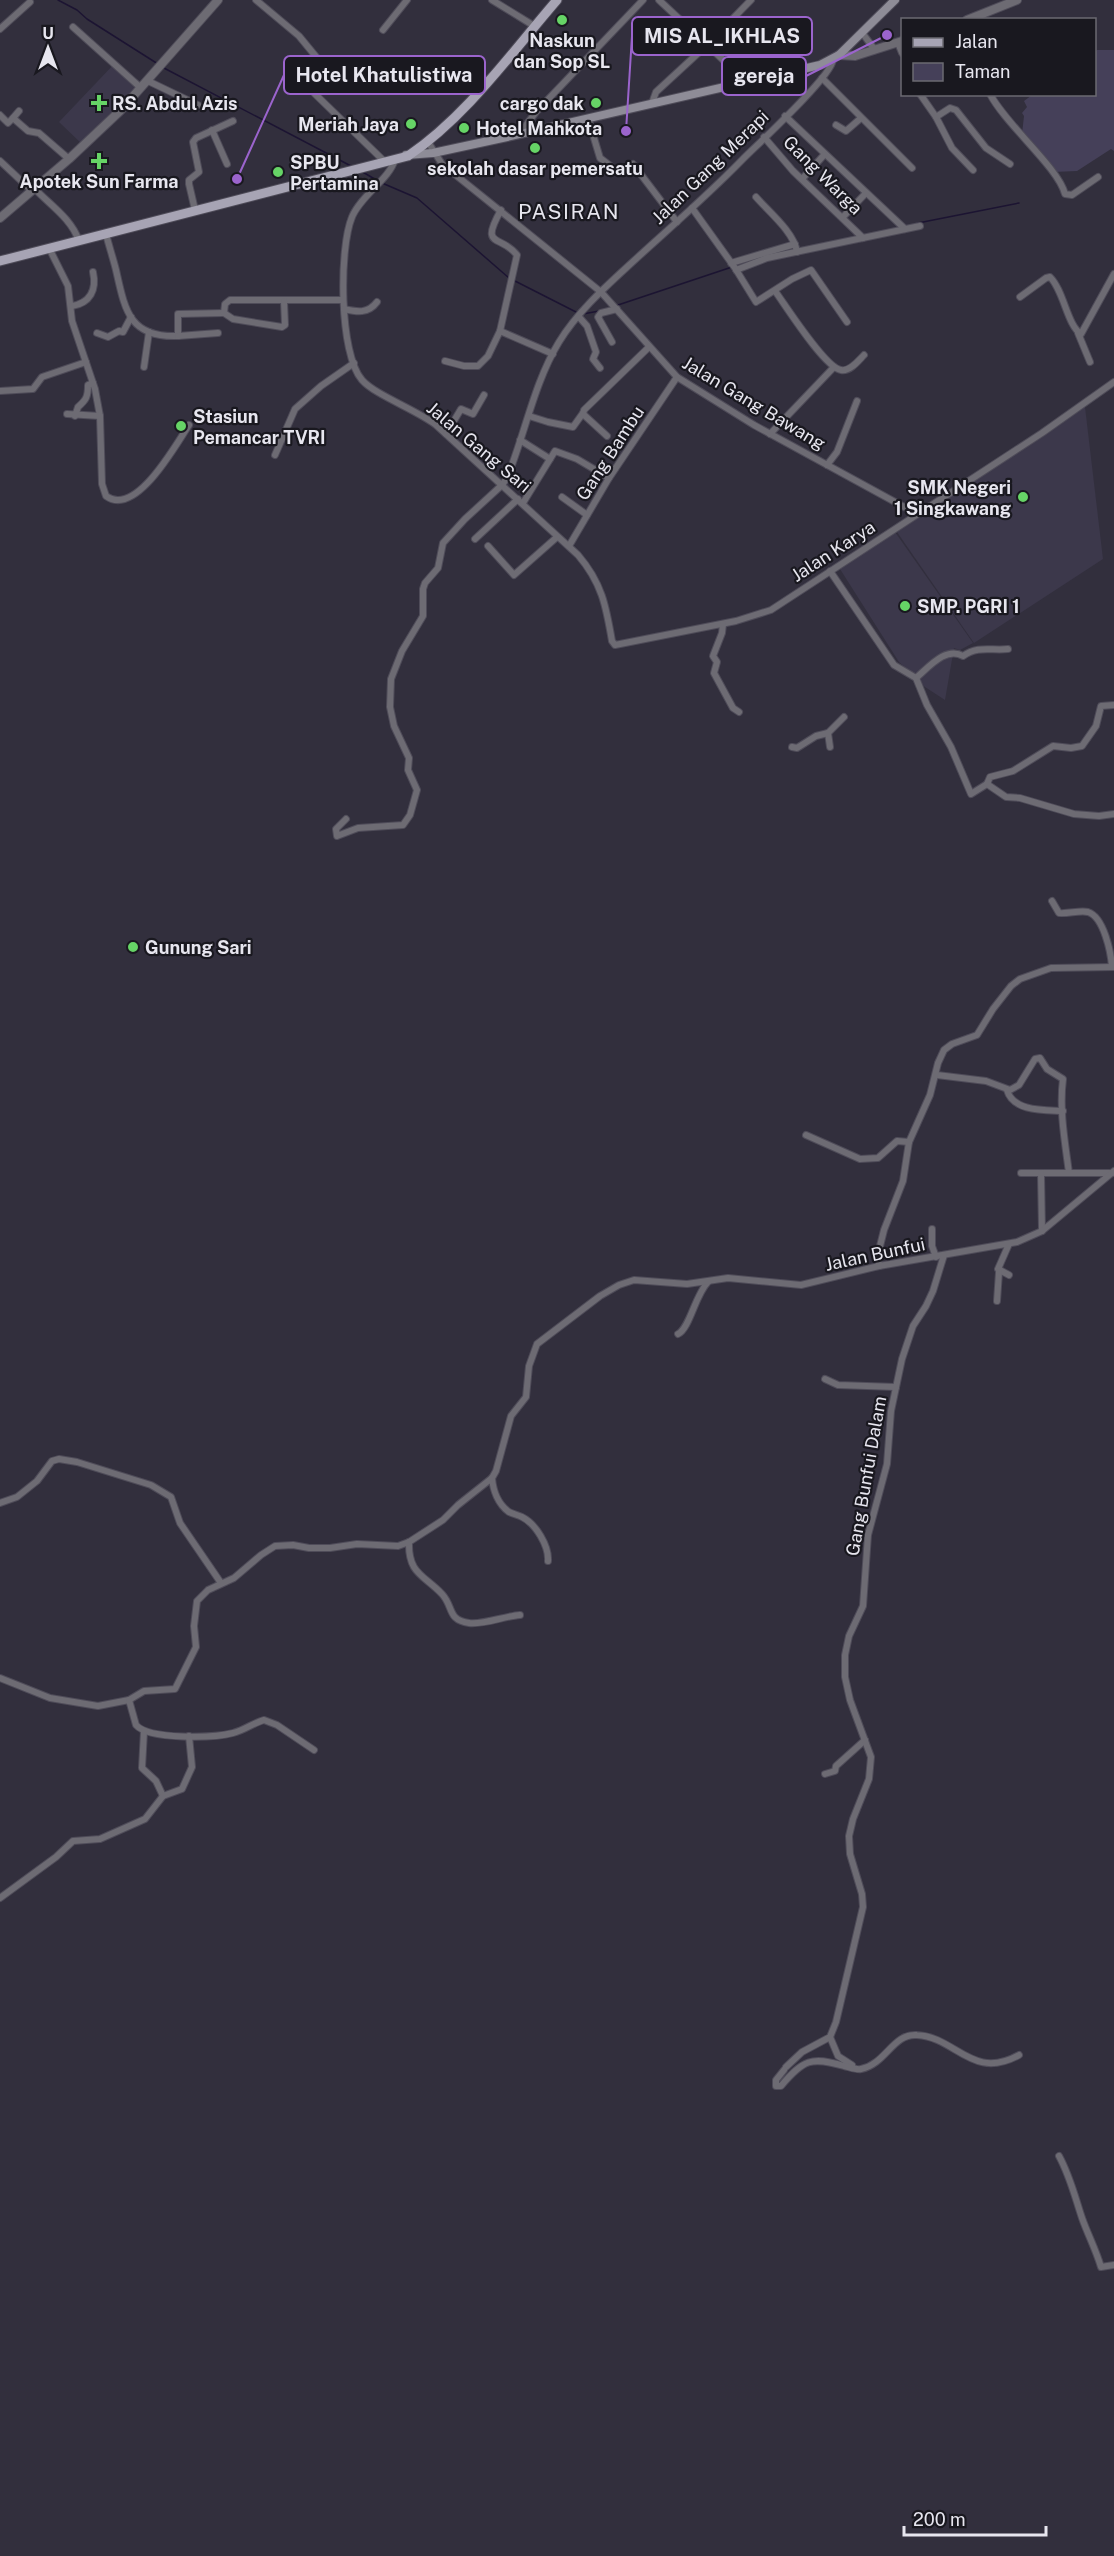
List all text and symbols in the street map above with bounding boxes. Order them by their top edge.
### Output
marker: Naskun dan Sop SL [555,13,569,27]
callout: MIS AL_IKHLAS [632,17,812,55]
north arrow [18,18,78,78]
legend [901,18,1096,96]
text: U [42,24,54,43]
text: MIS AL_IKHLAS [644,24,800,48]
place label: Naskun dan Sop SL [514,30,610,72]
text: Jalan [955,31,998,52]
callout: Hotel Khatulistiwa [284,56,485,94]
callout: gereja [722,57,806,95]
text: Taman [955,61,1010,82]
text: Hotel Khatulistiwa [296,63,472,87]
text: gereja [734,64,794,88]
place label: RS. Abdul Azis [112,93,238,114]
place label: cargo dak [500,93,585,114]
marker: RS. Abdul Azis [90,94,108,112]
marker: cargo dak [589,96,603,110]
street label: Jalan Gang Merapi [647,106,773,228]
place label: Meriah Jaya [298,114,399,135]
marker: Meriah Jaya [404,117,418,131]
place label: Hotel Mahkota [476,118,602,139]
marker: Hotel Mahkota [457,121,471,135]
street label: Gang Warga [779,131,867,219]
marker: sekolah dasar pemersatu [528,141,542,155]
place label: SPBU Pertamina [290,152,379,194]
marker: Apotek Sun Farma [92,154,106,168]
place label: sekolah dasar pemersatu [427,158,643,179]
marker: SPBU Pertamina [271,165,285,179]
place label: Apotek Sun Farma [20,171,178,192]
district label: PASIRAN [518,199,620,224]
street label: Jalan Gang Bawang [679,352,829,454]
street label: Jalan Gang Sari [423,397,535,497]
street label: Gang Bambu [572,402,648,504]
place label: Stasiun Pemancar TVRI [193,406,326,448]
marker: Stasiun Pemancar TVRI [174,419,188,433]
place label: SMK Negeri 1 Singkawang [894,477,1011,519]
marker: SMK Negeri 1 Singkawang [1016,490,1030,504]
street label: Jalan Karya [787,516,879,586]
place label: SMP. PGRI 1 [917,596,1020,617]
marker: SMP. PGRI 1 [898,599,912,613]
place label: Gunung Sari [145,937,252,958]
marker: Gunung Sari [126,940,140,954]
street label: Jalan Bunfui [823,1233,927,1275]
street label: Gang Bunfui Dalam [842,1395,890,1557]
scale bar [904,2499,1046,2537]
text: 200 m [913,2509,966,2530]

